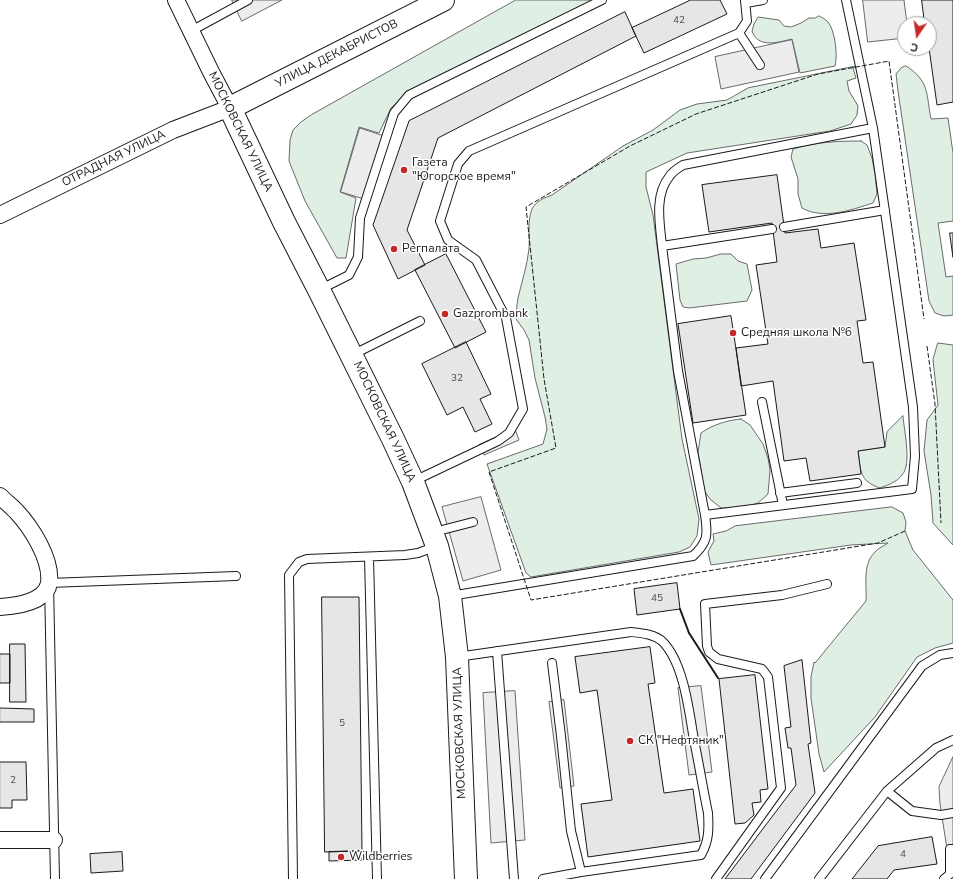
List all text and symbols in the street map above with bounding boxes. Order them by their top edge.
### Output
house number: 42 [673,15,685,27]
north arrow [897,16,937,56]
street label: УЛИЦА ДЕКАБРИСТОВ [273,17,401,91]
text: С [909,39,920,55]
street label: МОСКОВСКАЯ УЛИЦА [205,70,275,194]
street label: ОТРАДНАЯ УЛИЦА [60,128,168,190]
place label: Газета "Югорское время" [412,156,516,184]
marker: Газета "Югорское время" [399,165,409,175]
place label: Регпалата [402,242,460,256]
marker: Регпалата [389,244,399,254]
place label: Gazprombank [453,307,528,321]
marker: Gazprombank [440,309,450,319]
place label: Средняя школа №6 [741,326,852,340]
marker: Средняя школа №6 [728,328,738,338]
street label: МОСКОВСКАЯ УЛИЦА [350,359,418,485]
house number: 32 [451,373,463,385]
house number: 45 [651,593,663,605]
street label: МОСКОВСКАЯ УЛИЦА [451,667,469,799]
house number: 5 [339,718,345,730]
place label: СК "Нефтяник" [638,734,724,748]
marker: СК "Нефтяник" [625,736,635,746]
house number: 2 [10,775,16,787]
house number: 4 [900,849,906,861]
place label: Wildberries [349,850,412,864]
marker: Wildberries [336,852,346,862]

